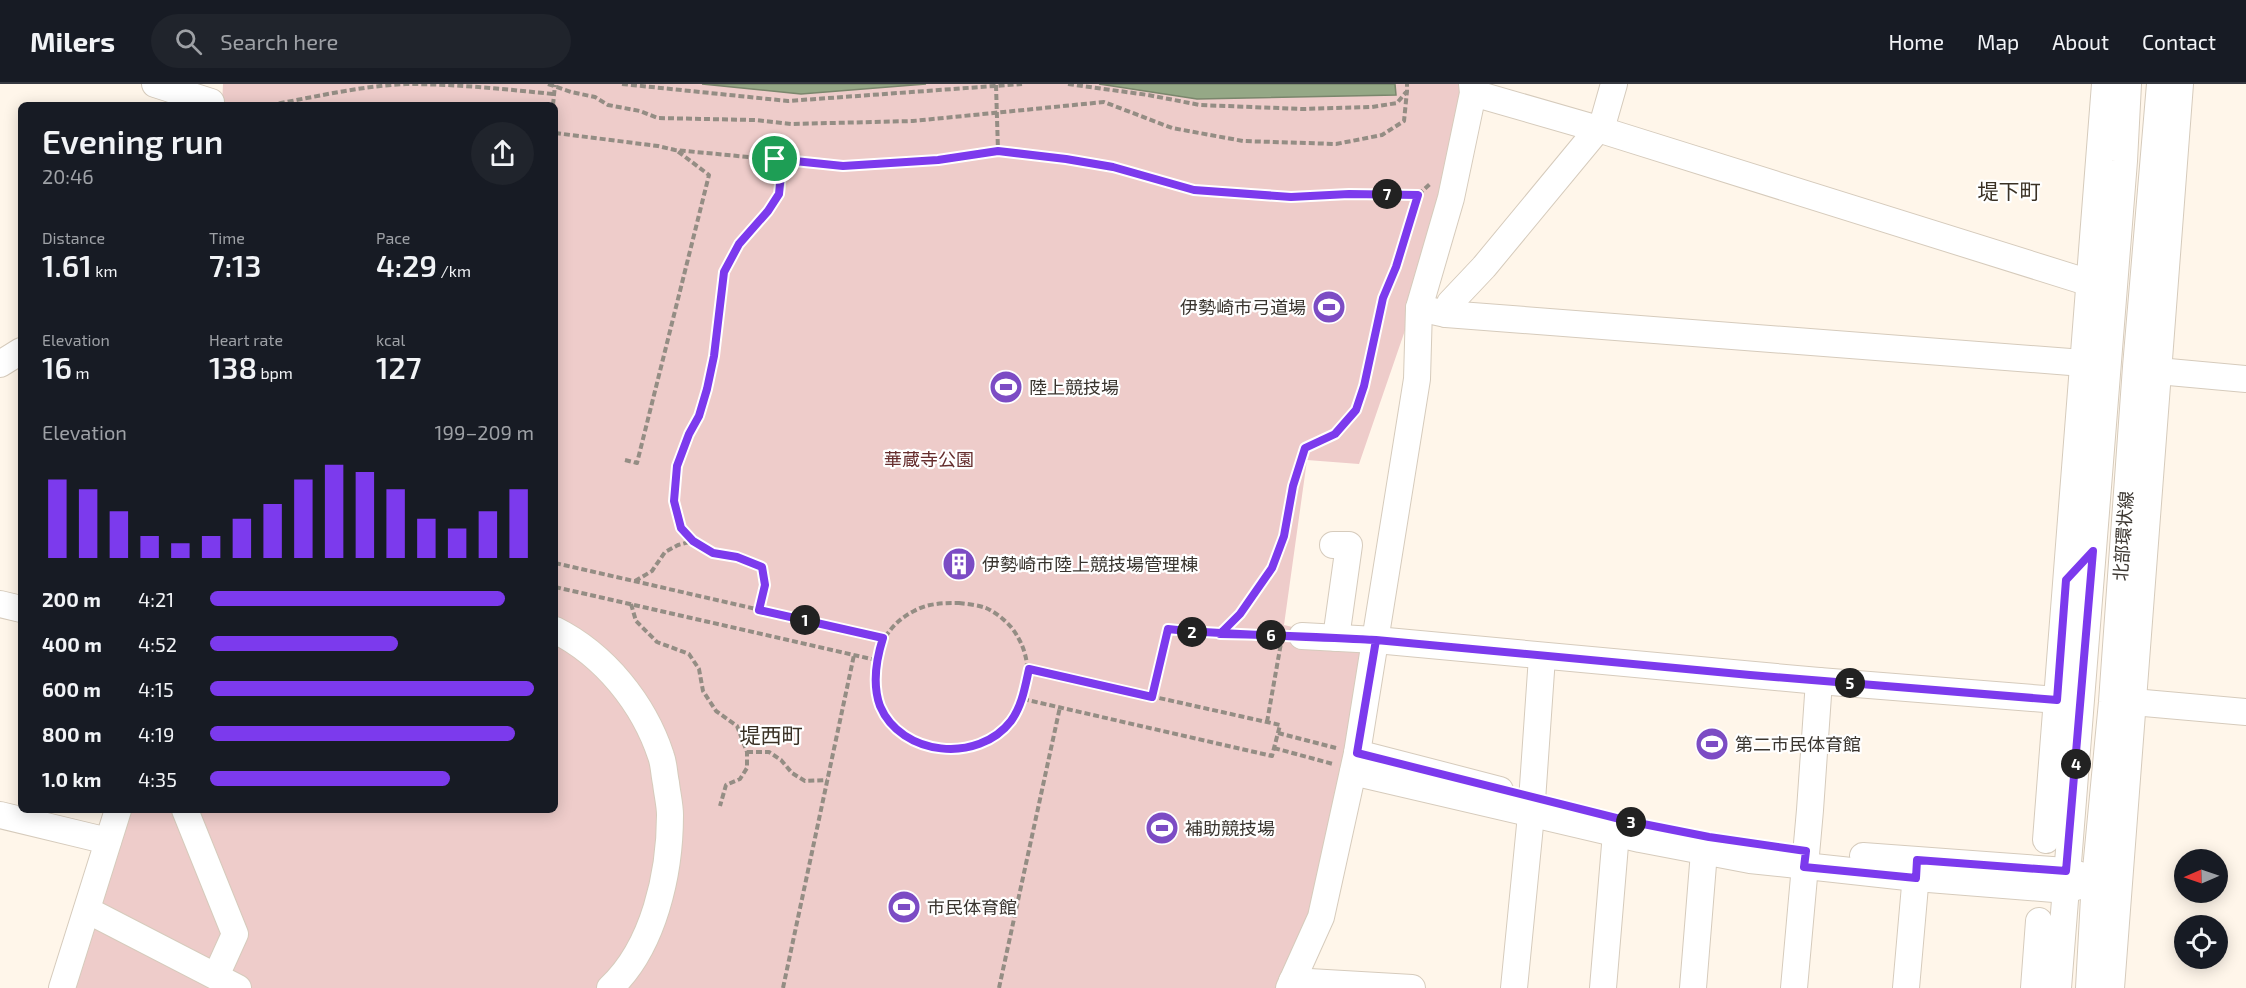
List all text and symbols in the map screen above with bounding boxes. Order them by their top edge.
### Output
search box [151,14,571,68]
text: Milers [30,24,115,58]
icon: search [172,25,205,58]
text: Search here [220,28,338,54]
text: Home [1888,29,1944,54]
text: Map [1977,29,2019,54]
text: About [2052,29,2109,54]
text: Contact [2142,29,2216,54]
text: Evening run [42,121,223,161]
button: share [471,122,534,185]
pin [749,133,800,184]
icon: arrive [758,142,791,175]
text: 20:46 [42,164,94,188]
district label: 堤下町 [1978,178,2041,203]
pin: 7 [1372,179,1402,209]
text: 7 [1383,184,1391,203]
text: Distance [42,228,105,247]
text: Time [209,228,245,247]
text: Pace [376,228,410,247]
text: 1.61 [42,247,92,283]
text: 7:13 [209,247,261,283]
text: 4:29 [376,247,437,283]
text: km [92,261,117,280]
text: /km [437,261,471,280]
sports icon: 伊勢崎市弓道場 [1311,289,1347,325]
place label: 伊勢崎市弓道場 [1180,296,1306,318]
text: Elevation [42,330,110,349]
text: Heart rate [209,330,283,349]
text: kcal [376,330,405,349]
text: 16 [42,349,72,385]
text: 138 [209,349,257,385]
text: 127 [376,349,421,385]
text: m [72,363,90,382]
text: bpm [257,363,293,382]
sports icon: 陸上競技場 [988,369,1024,405]
place label: 陸上競技場 [1029,376,1119,398]
text: Elevation [42,420,127,444]
text: 199–209 m [435,420,534,444]
park label: 華蔵寺公園 [884,448,974,470]
street label: 北部環状線 [2109,490,2137,582]
building icon: 伊勢崎市陸上競技場管理棟 [941,546,977,582]
place label: 伊勢崎市陸上競技場管理棟 [982,553,1198,575]
text: 200 m [42,587,101,611]
text: 4:21 [138,587,174,611]
pin: 1 [790,605,820,635]
text: 1 [802,610,808,629]
pin: 2 [1177,617,1207,647]
pin: 6 [1256,620,1286,650]
text: 2 [1187,622,1197,641]
text: 6 [1266,625,1276,644]
text: 400 m [42,632,102,656]
text: 4:52 [138,632,177,656]
pin: 5 [1835,668,1865,698]
text: 5 [1846,673,1854,692]
text: 600 m [42,677,101,701]
text: 4:15 [138,677,174,701]
text: 800 m [42,722,102,746]
text: 4:19 [138,722,174,746]
district label: 堤西町 [740,722,803,747]
sports icon: 第二市民体育館 [1694,726,1730,762]
place label: 第二市民体育館 [1735,733,1861,755]
pin: 4 [2061,749,2091,779]
text: 4 [2071,754,2081,773]
text: 1.0 km [42,767,101,791]
text: 4:35 [138,767,177,791]
pin: 3 [1616,807,1646,837]
sports icon: 補助競技場 [1144,810,1180,846]
text: 3 [1626,812,1636,831]
place label: 補助競技場 [1185,817,1275,839]
north arrow [2174,849,2228,903]
map controls [2174,849,2228,969]
sports icon: 市民体育館 [886,889,922,925]
place label: 市民体育館 [927,896,1017,918]
button: locate [2174,915,2228,969]

